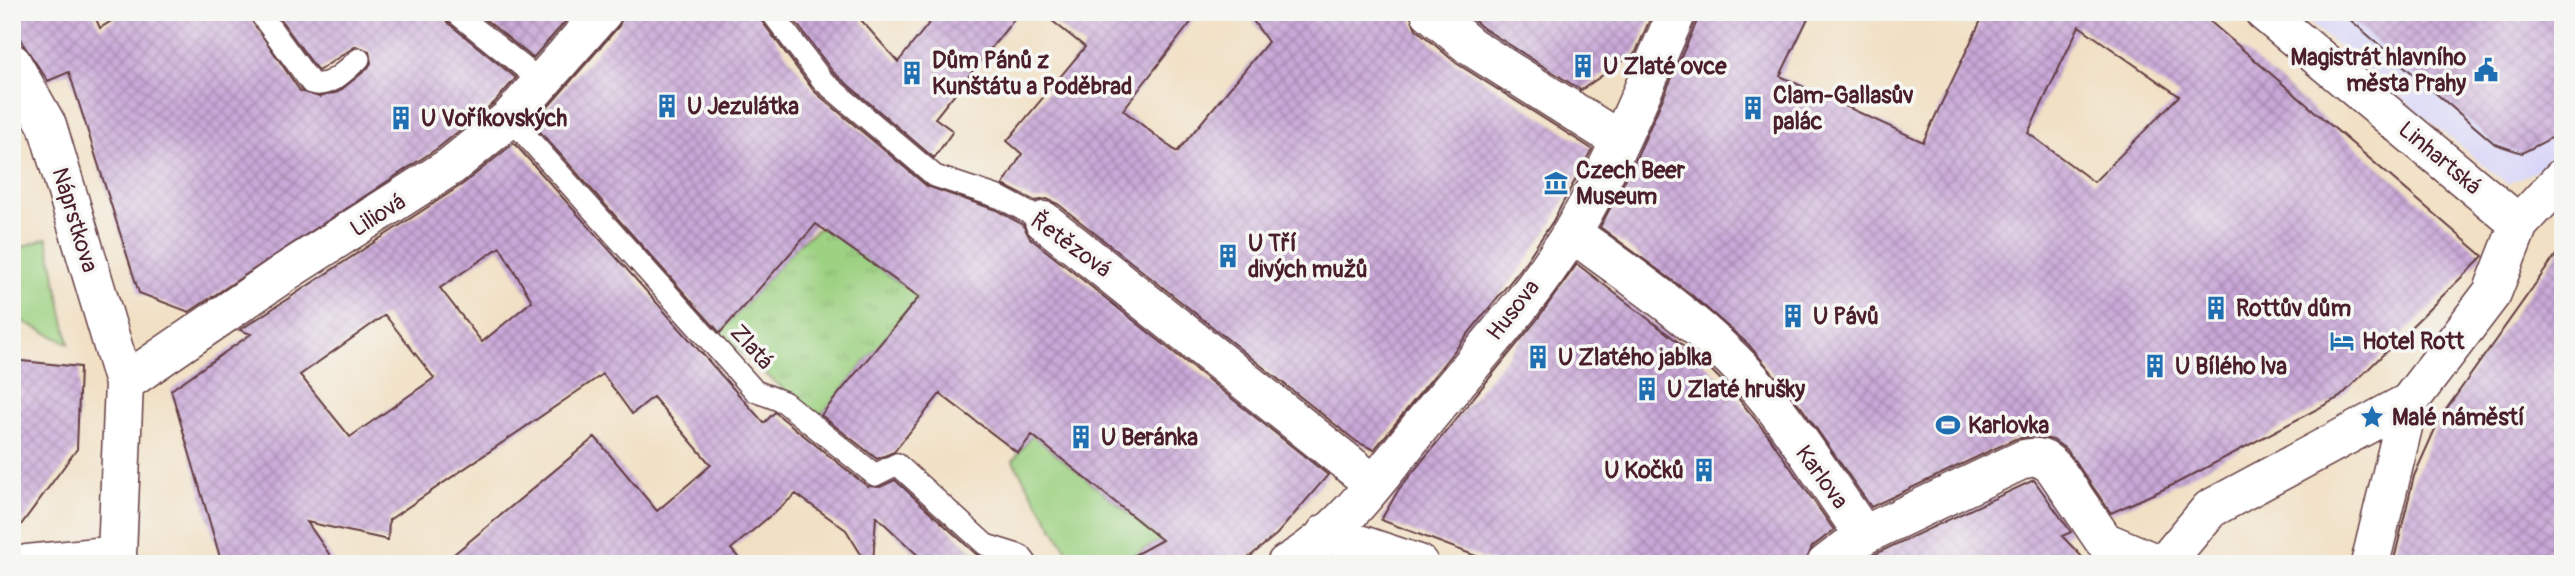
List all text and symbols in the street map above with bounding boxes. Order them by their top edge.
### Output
place label: Magistrát hlavního města Prahy [2290,43,2467,98]
place label: Dům Pánů z Kunštátu a Poděbrad [932,46,1132,101]
building icon: U Zlaté ovce [1569,52,1597,80]
place label: U Zlaté ovce [1603,52,1727,81]
public building icon: Magistrát hlavního města Prahy [2472,56,2500,84]
building icon: Dům Pánů z Kunštátu a Poděbrad [898,59,926,87]
place label: Clam-Gallasův palác [1773,81,1914,136]
building icon: U Jezulátka [653,92,681,120]
place label: U Jezulátka [687,92,799,121]
building icon: Clam-Gallasův palác [1739,94,1767,122]
building icon: U Voříkovských [387,104,415,132]
place label: U Voříkovských [421,104,567,133]
street label: Linhartská [2393,115,2487,201]
place label: Czech Beer Museum [1576,156,1686,211]
street label: Náprstkova [45,164,105,276]
museum icon: Czech Beer Museum [1542,169,1570,197]
street label: Liliová [345,187,411,243]
street label: Řetězová [1025,206,1117,284]
place label: U Tří divých mužů [1248,229,1368,284]
building icon: U Tří divých mužů [1214,242,1242,270]
street label: Husova [1480,274,1546,346]
building icon: Rottův dům [2202,294,2230,322]
place label: Rottův dům [2236,294,2351,323]
building icon: U Pávů [1779,302,1807,330]
place label: U Pávů [1813,302,1879,331]
street label: Zlatá [724,318,780,376]
hotel icon: Hotel Rott [2328,327,2356,355]
place label: Hotel Rott [2362,327,2465,356]
building icon: U Zlatého jablka [1524,343,1552,371]
place label: U Zlatého jablka [1558,343,1712,372]
building icon: U Bílého lva [2141,352,2169,380]
place label: U Bílého lva [2175,352,2287,381]
building icon: U Zlaté hrušky [1633,375,1661,403]
place label: U Zlaté hrušky [1667,375,1805,404]
place icon: Malé náměstí [2358,403,2386,431]
place label: Malé náměstí [2392,403,2525,432]
sports icon: Karlovka [1934,411,1962,439]
place label: Karlovka [1968,411,2050,440]
building icon: U Beránka [1067,423,1095,451]
place label: U Beránka [1101,423,1198,452]
street label: Karlova [1789,439,1855,515]
place label: U Kočků [1604,456,1684,485]
building icon: U Kočků [1690,456,1718,484]

